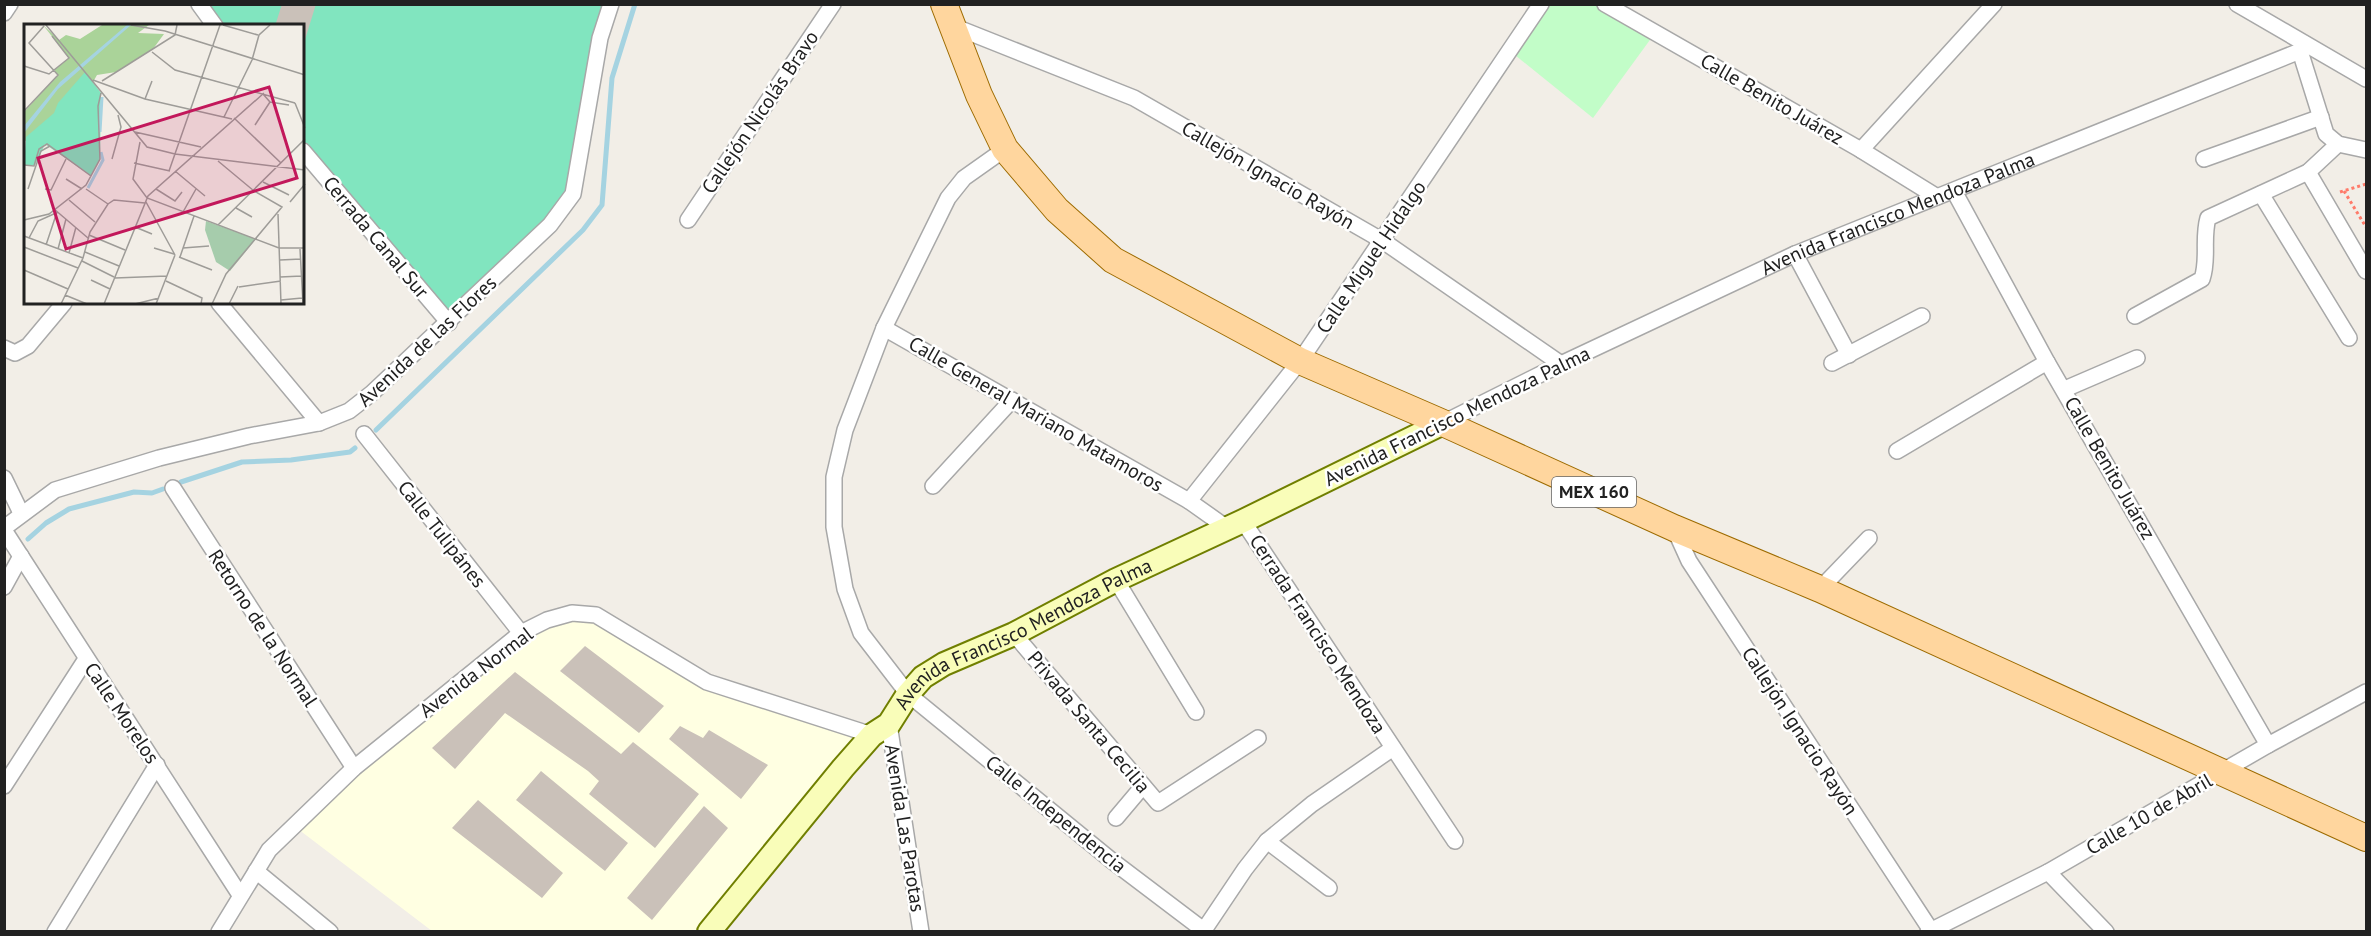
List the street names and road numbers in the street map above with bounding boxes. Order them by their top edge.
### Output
street label: Callejón Nicolás Bravo [696,25,824,199]
street label: Calle Benito Juárez [1696,47,1848,151]
street label: Callejón Ignacio Rayón [1177,115,1359,235]
street label: Avenida Francisco Mendoza Palma [1757,146,2038,281]
street label: Cerrada Canal Sur [317,171,435,304]
street label: Calle Miguel Hidalgo [1310,176,1432,338]
street label: Avenida de las Flores [352,270,502,412]
street label: Calle General Mariano Matamoros [904,330,1168,498]
street label: Avenida Francisco Mendoza Palma [1320,340,1594,492]
street label: Calle Benito Juárez [2058,392,2162,544]
street label: Calle Tulipánes [392,475,492,593]
road number: MEX 160 [1552,477,1636,507]
street label: Cerrada Francisco Mendoza [1244,529,1392,739]
street label: Retorno de la Normal [202,544,324,712]
street label: Avenida Francisco Mendoza Palma [888,552,1156,715]
street label: Avenida Normal [414,621,538,723]
street label: Callejón Ignacio Rayón [1736,642,1864,820]
street label: Privada Santa Cecilia [1022,646,1156,798]
street label: Calle Morelos [79,657,165,769]
street label: Avenida Las Parotas [879,742,931,914]
street label: Calle Independencia [980,749,1132,879]
street label: Calle 10 de Abril [2081,767,2217,861]

